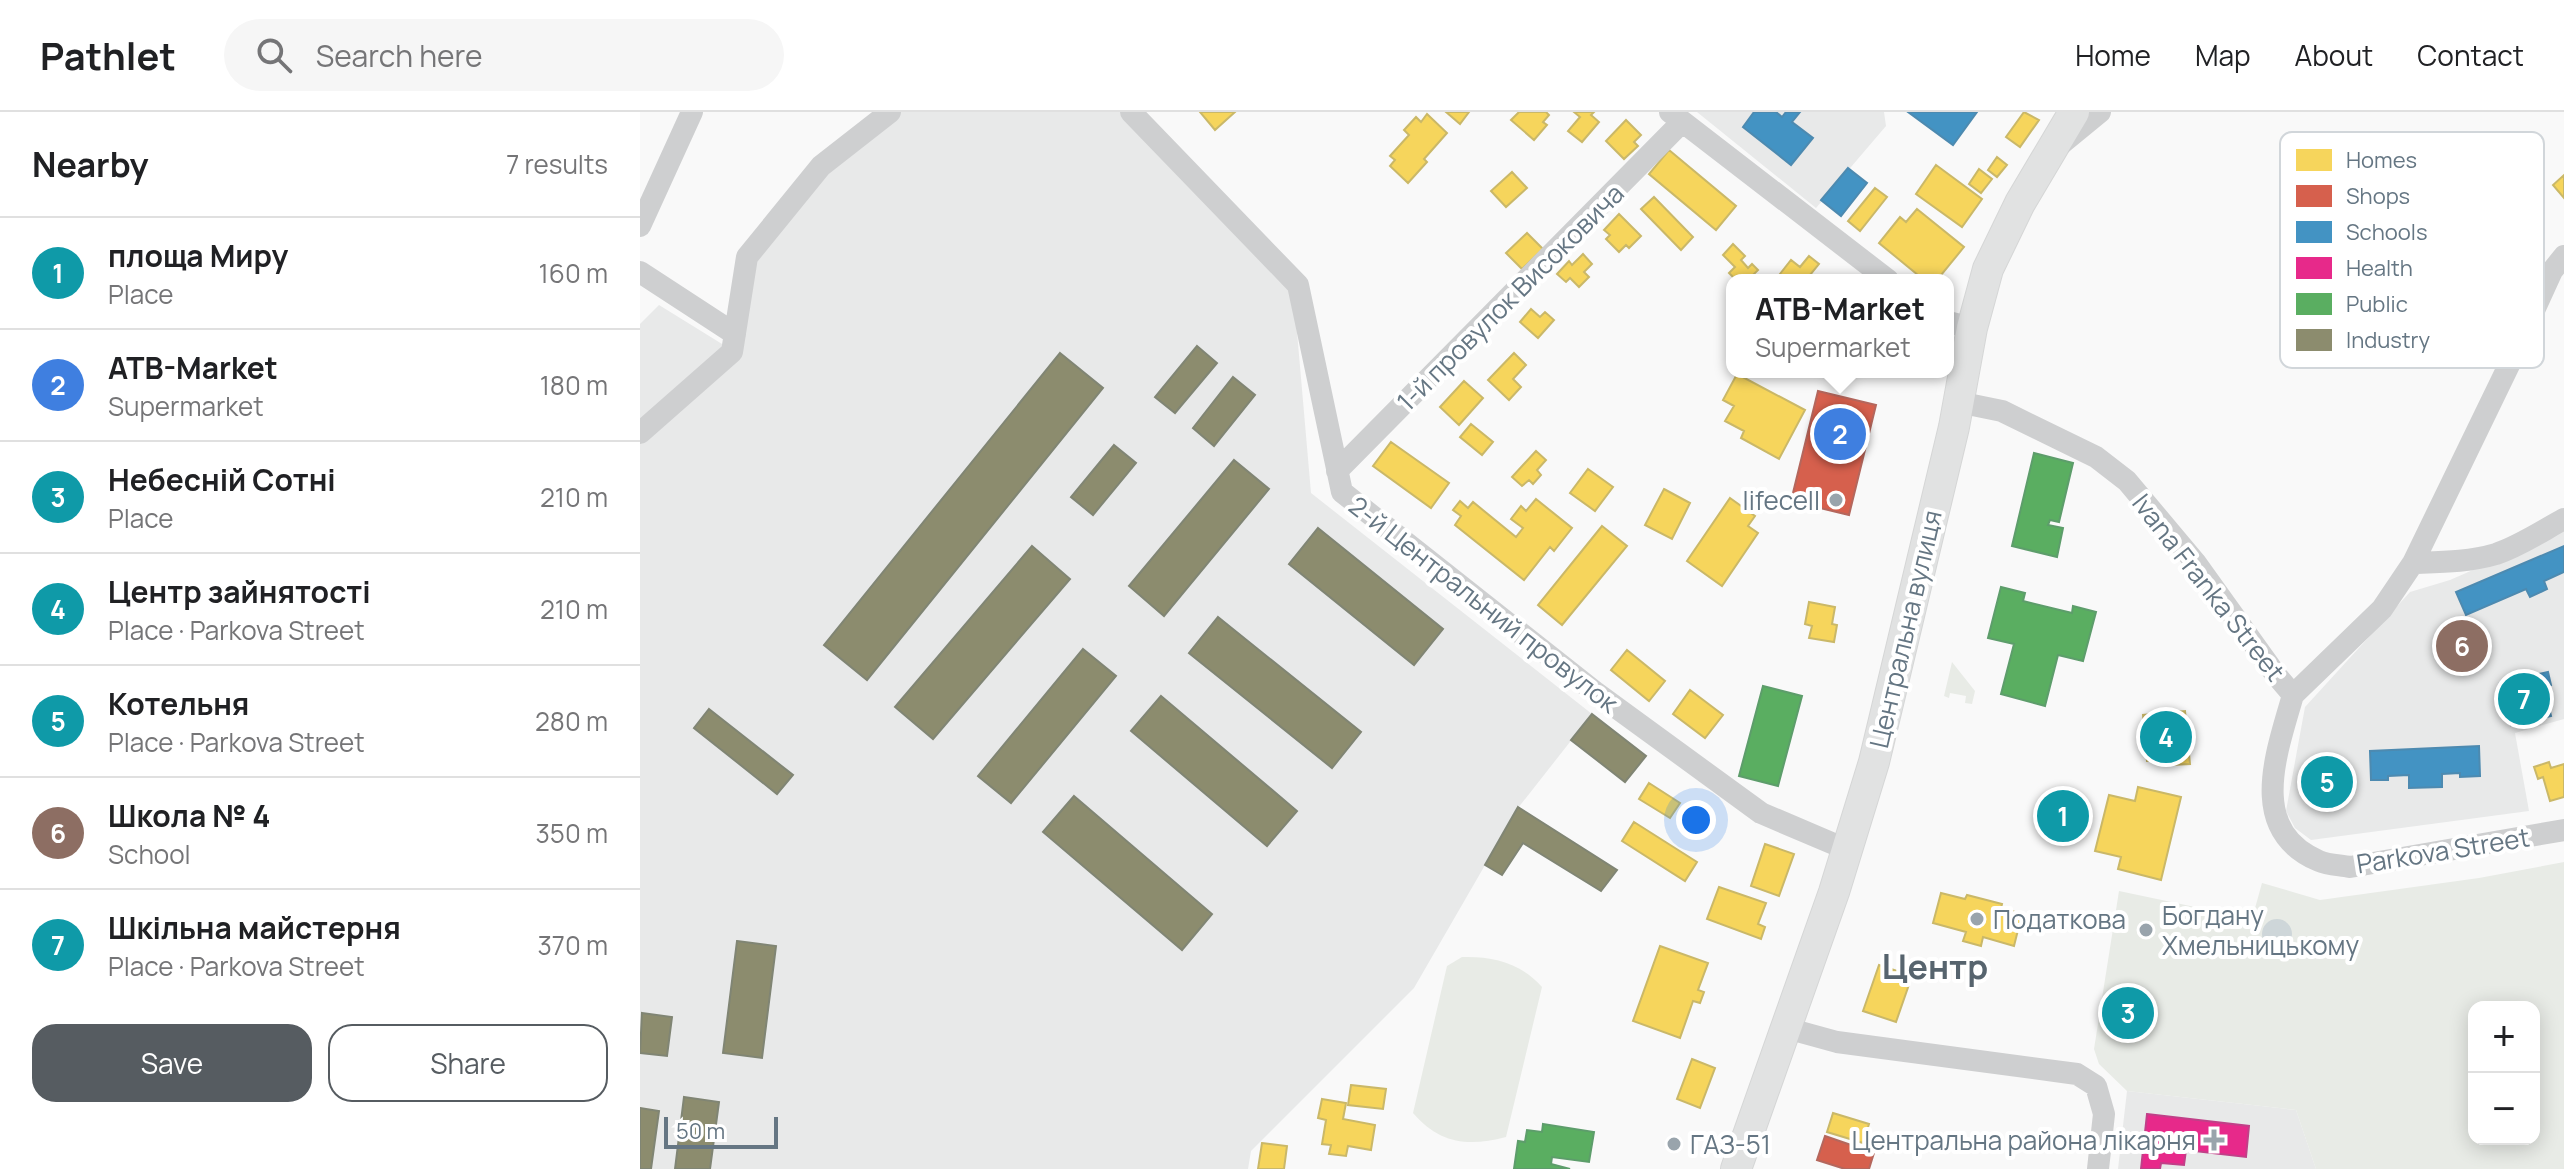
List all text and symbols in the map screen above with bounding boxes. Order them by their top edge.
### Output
search box [224,19,784,91]
text: Pathlet [40,29,176,81]
icon: search [252,33,296,77]
text: Search here [316,35,483,76]
text: Home [2075,36,2151,74]
text: Map [2195,36,2251,74]
text: About [2295,36,2373,74]
text: Contact [2417,36,2524,74]
legend [2280,132,2544,368]
text: Nearby [32,141,148,187]
text: Homes [2346,145,2417,175]
text: 7 results [506,146,608,182]
street label: 1-й провулок Високовича [1389,176,1631,418]
text: Shops [2346,181,2410,211]
text: Schools [2346,217,2428,247]
text: площа Миру [108,235,288,276]
text: Health [2346,253,2413,283]
text: 1 [52,255,64,291]
text: 160 m [539,255,608,291]
popup [1726,274,1954,378]
text: Place [108,276,173,312]
text: ATB-Market [1755,288,1925,329]
text: Public [2346,289,2408,319]
text: Industry [2346,325,2430,355]
text: Supermarket [1755,329,1911,365]
text: ATB-Market [108,347,278,388]
text: 2 [50,367,66,403]
text: 180 m [540,367,608,403]
text: Supermarket [108,388,264,424]
pin: 2 [1814,404,1866,464]
text: Небесній Сотні [108,459,336,500]
text: 3 [50,479,66,515]
text: 210 m [540,479,608,515]
place label: lifecell [1743,482,1820,518]
street label: Ivana Franka Street [2124,486,2294,688]
street label: 2-й Центральний провулок [1342,487,1627,721]
marker: lifecell [1827,491,1845,509]
text: Place [108,500,173,536]
street label: Центральна вулиця [1860,507,1950,751]
text: Центр зайнятості [108,571,371,612]
text: 4 [50,591,66,627]
text: 210 m [540,591,608,627]
text: Place · Parkova Street [108,612,365,648]
pin: 6 [2436,616,2488,676]
pin: 7 [2498,669,2550,729]
text: Котельня [108,683,249,724]
text: 5 [50,703,66,739]
text: 280 m [535,703,608,739]
pin: 4 [2140,707,2192,767]
text: Place · Parkova Street [108,724,365,760]
pin: 5 [2301,752,2353,812]
pin: 1 [2037,786,2089,846]
text: Школа № 4 [108,795,270,836]
your location [1676,800,1716,840]
text: 6 [50,815,66,851]
text: 350 m [535,815,608,851]
street label: Parkova Street [2354,819,2532,881]
text: School [108,836,191,872]
place label: Богдану Хмельницькому [2162,897,2360,963]
place label: Податкова [1993,901,2126,937]
text: Шкільна майстерня [108,907,401,948]
marker: Податкова [1968,910,1986,928]
marker: Богдану Хмельницькому [2137,921,2155,939]
text: 7 [51,927,65,963]
text: 370 m [537,927,608,963]
district label: Центр [1882,943,1988,989]
text: Place · Parkova Street [108,948,365,984]
pin: 3 [2102,983,2154,1043]
map controls [2468,1001,2540,1145]
button: + [2468,1001,2540,1073]
button: Save [32,1024,312,1102]
button: Share [328,1024,608,1102]
button: − [2468,1073,2540,1145]
scale bar [664,1113,778,1149]
text: 50 m [676,1116,725,1146]
place label: Центральна района лікарня [1852,1122,2196,1158]
place label: ГАЗ-51 [1690,1126,1771,1162]
marker: Центральна района лікарня [2203,1129,2225,1151]
marker: ГАЗ-51 [1665,1135,1683,1153]

